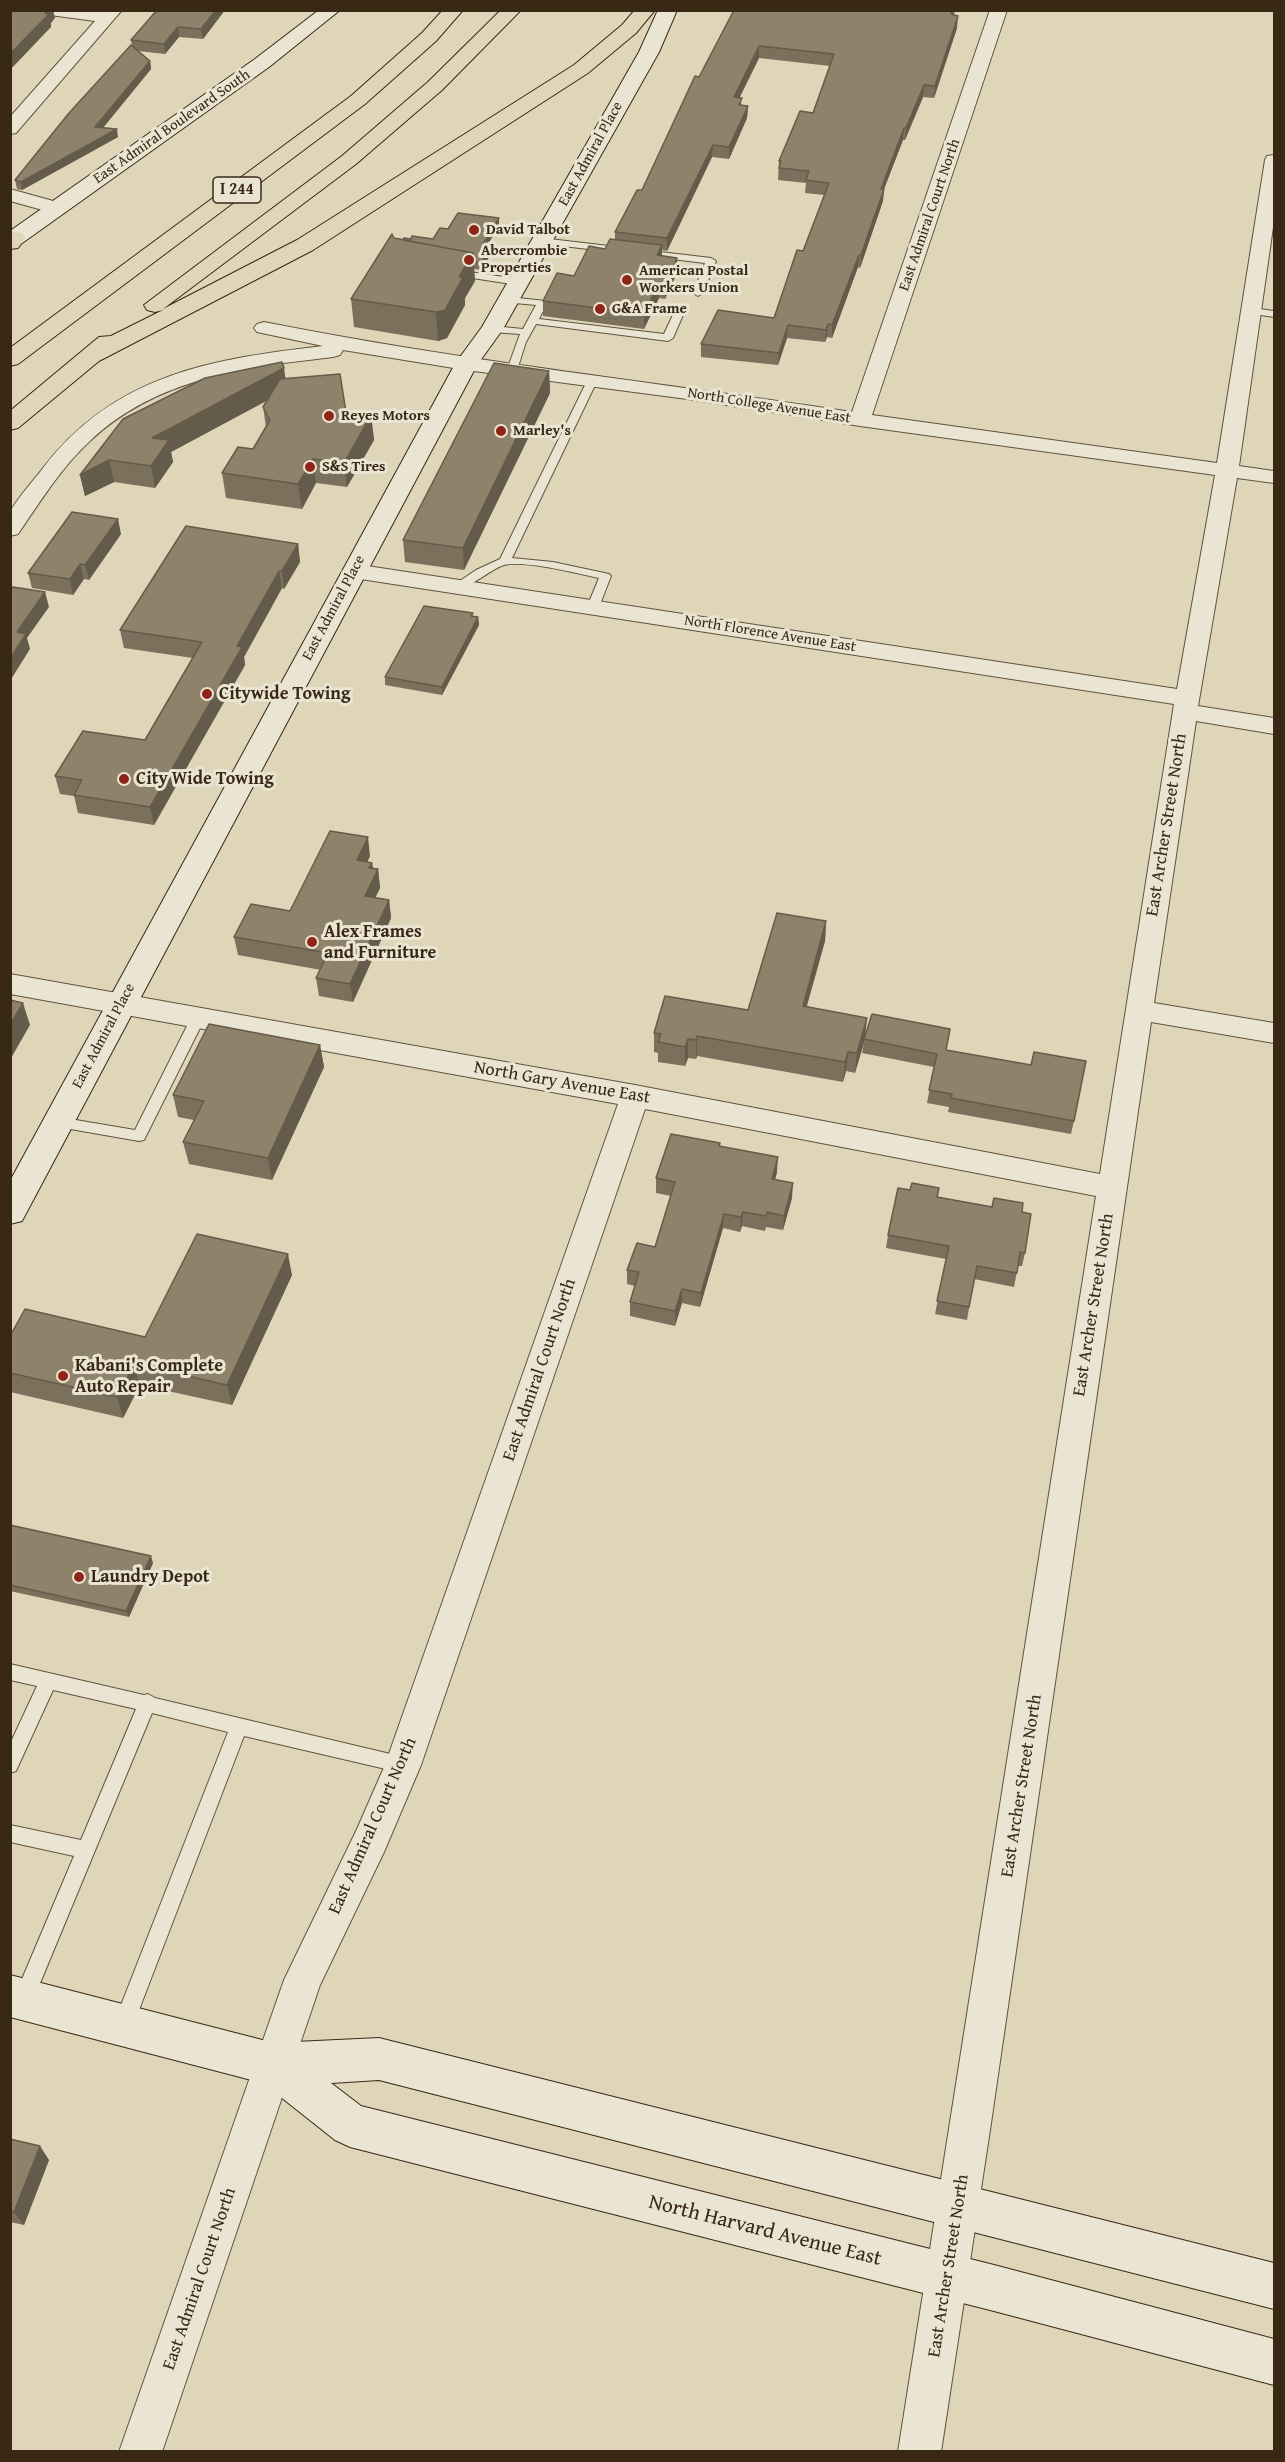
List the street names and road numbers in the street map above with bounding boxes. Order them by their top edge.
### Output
street label: East Admiral Boulevard South [90,66,254,188]
street label: East Admiral Place [555,99,627,209]
street label: East Admiral Court North [896,137,964,293]
road number: I 244 [213,177,261,203]
street label: North College Avenue East [686,384,852,428]
street label: East Admiral Place [299,552,369,664]
street label: North Florence Avenue East [683,612,857,656]
street label: East Archer Street North [1142,732,1192,918]
street label: East Admiral Place [69,980,139,1092]
street label: North Gary Avenue East [472,1057,652,1109]
street label: East Archer Street North [1069,1212,1119,1398]
street label: East Admiral Court North [499,1276,581,1464]
street label: East Archer Street North [997,1693,1047,1879]
street label: East Admiral Court North [324,1734,422,1918]
street label: East Archer Street North [924,2173,974,2359]
street label: East Admiral Court North [159,2185,241,2373]
street label: North Harvard Avenue East [646,2190,884,2272]

